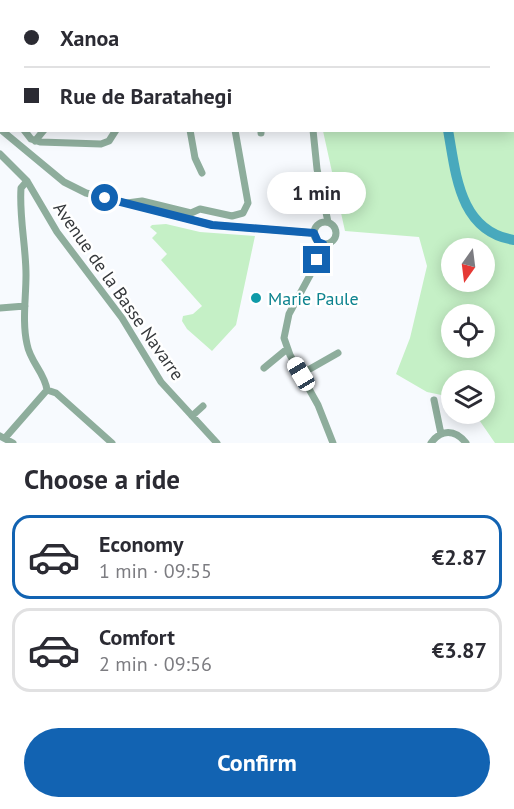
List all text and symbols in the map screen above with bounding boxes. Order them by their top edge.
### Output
text: Xanoa [60,24,119,52]
text: Rue de Baratahegi [60,82,232,110]
callout: 1 min [268,173,366,215]
text: 1 min [292,180,341,206]
route start [91,184,118,211]
street label: Avenue de la Basse Navarre [49,197,189,385]
north arrow [441,238,495,292]
map controls [441,238,495,424]
route end [303,246,330,273]
place label: Marie Paule [268,287,359,310]
marker: Marie Paule [249,291,263,305]
button: locate [441,304,495,358]
car [284,354,318,394]
button: layers [441,370,495,424]
text: Choose a ride [24,462,180,496]
icon: car [27,530,81,584]
text: Economy [99,530,183,558]
text: €2.87 [432,543,487,571]
text: 1 min · 09:55 [99,558,212,584]
icon: car [27,623,81,677]
text: Comfort [99,623,175,651]
text: €3.87 [432,636,487,664]
text: 2 min · 09:56 [99,651,212,677]
button: Confirm [24,728,490,797]

